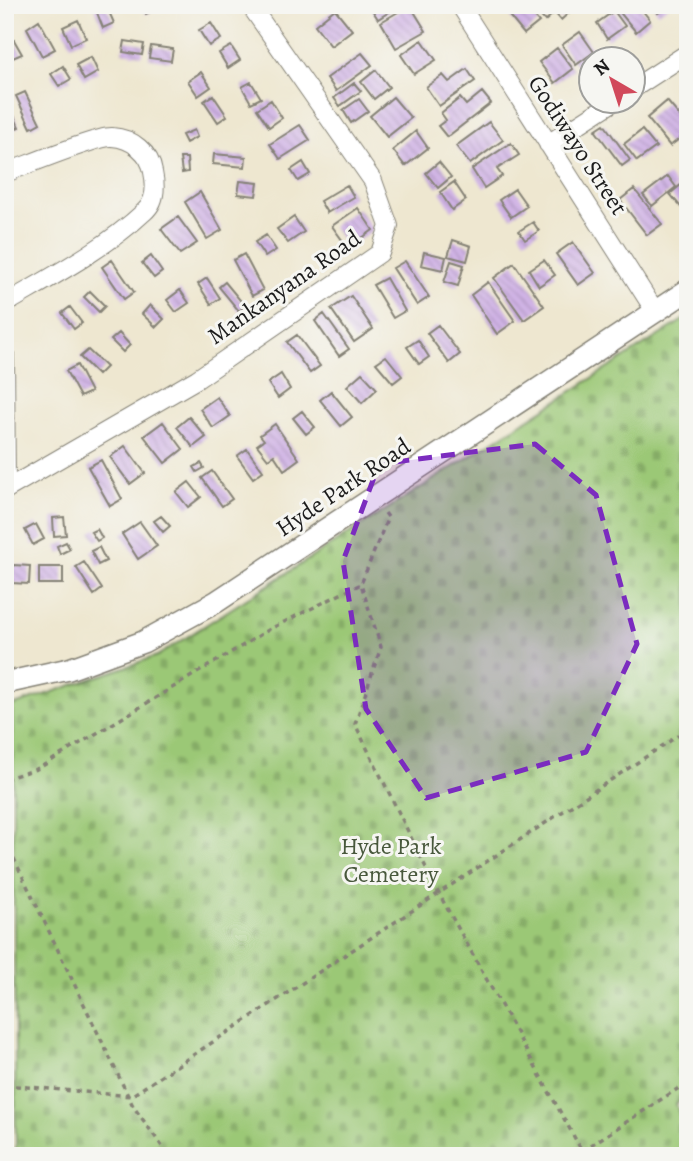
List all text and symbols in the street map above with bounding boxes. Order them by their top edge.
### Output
north arrow [578,46,648,116]
text: N [588,53,616,82]
street label: Godiwayo Street [521,69,635,221]
street label: Mankanyana Road [201,222,367,352]
street label: Hyde Park Road [269,430,417,544]
park label: Hyde Park Cemetery [340,830,442,890]

